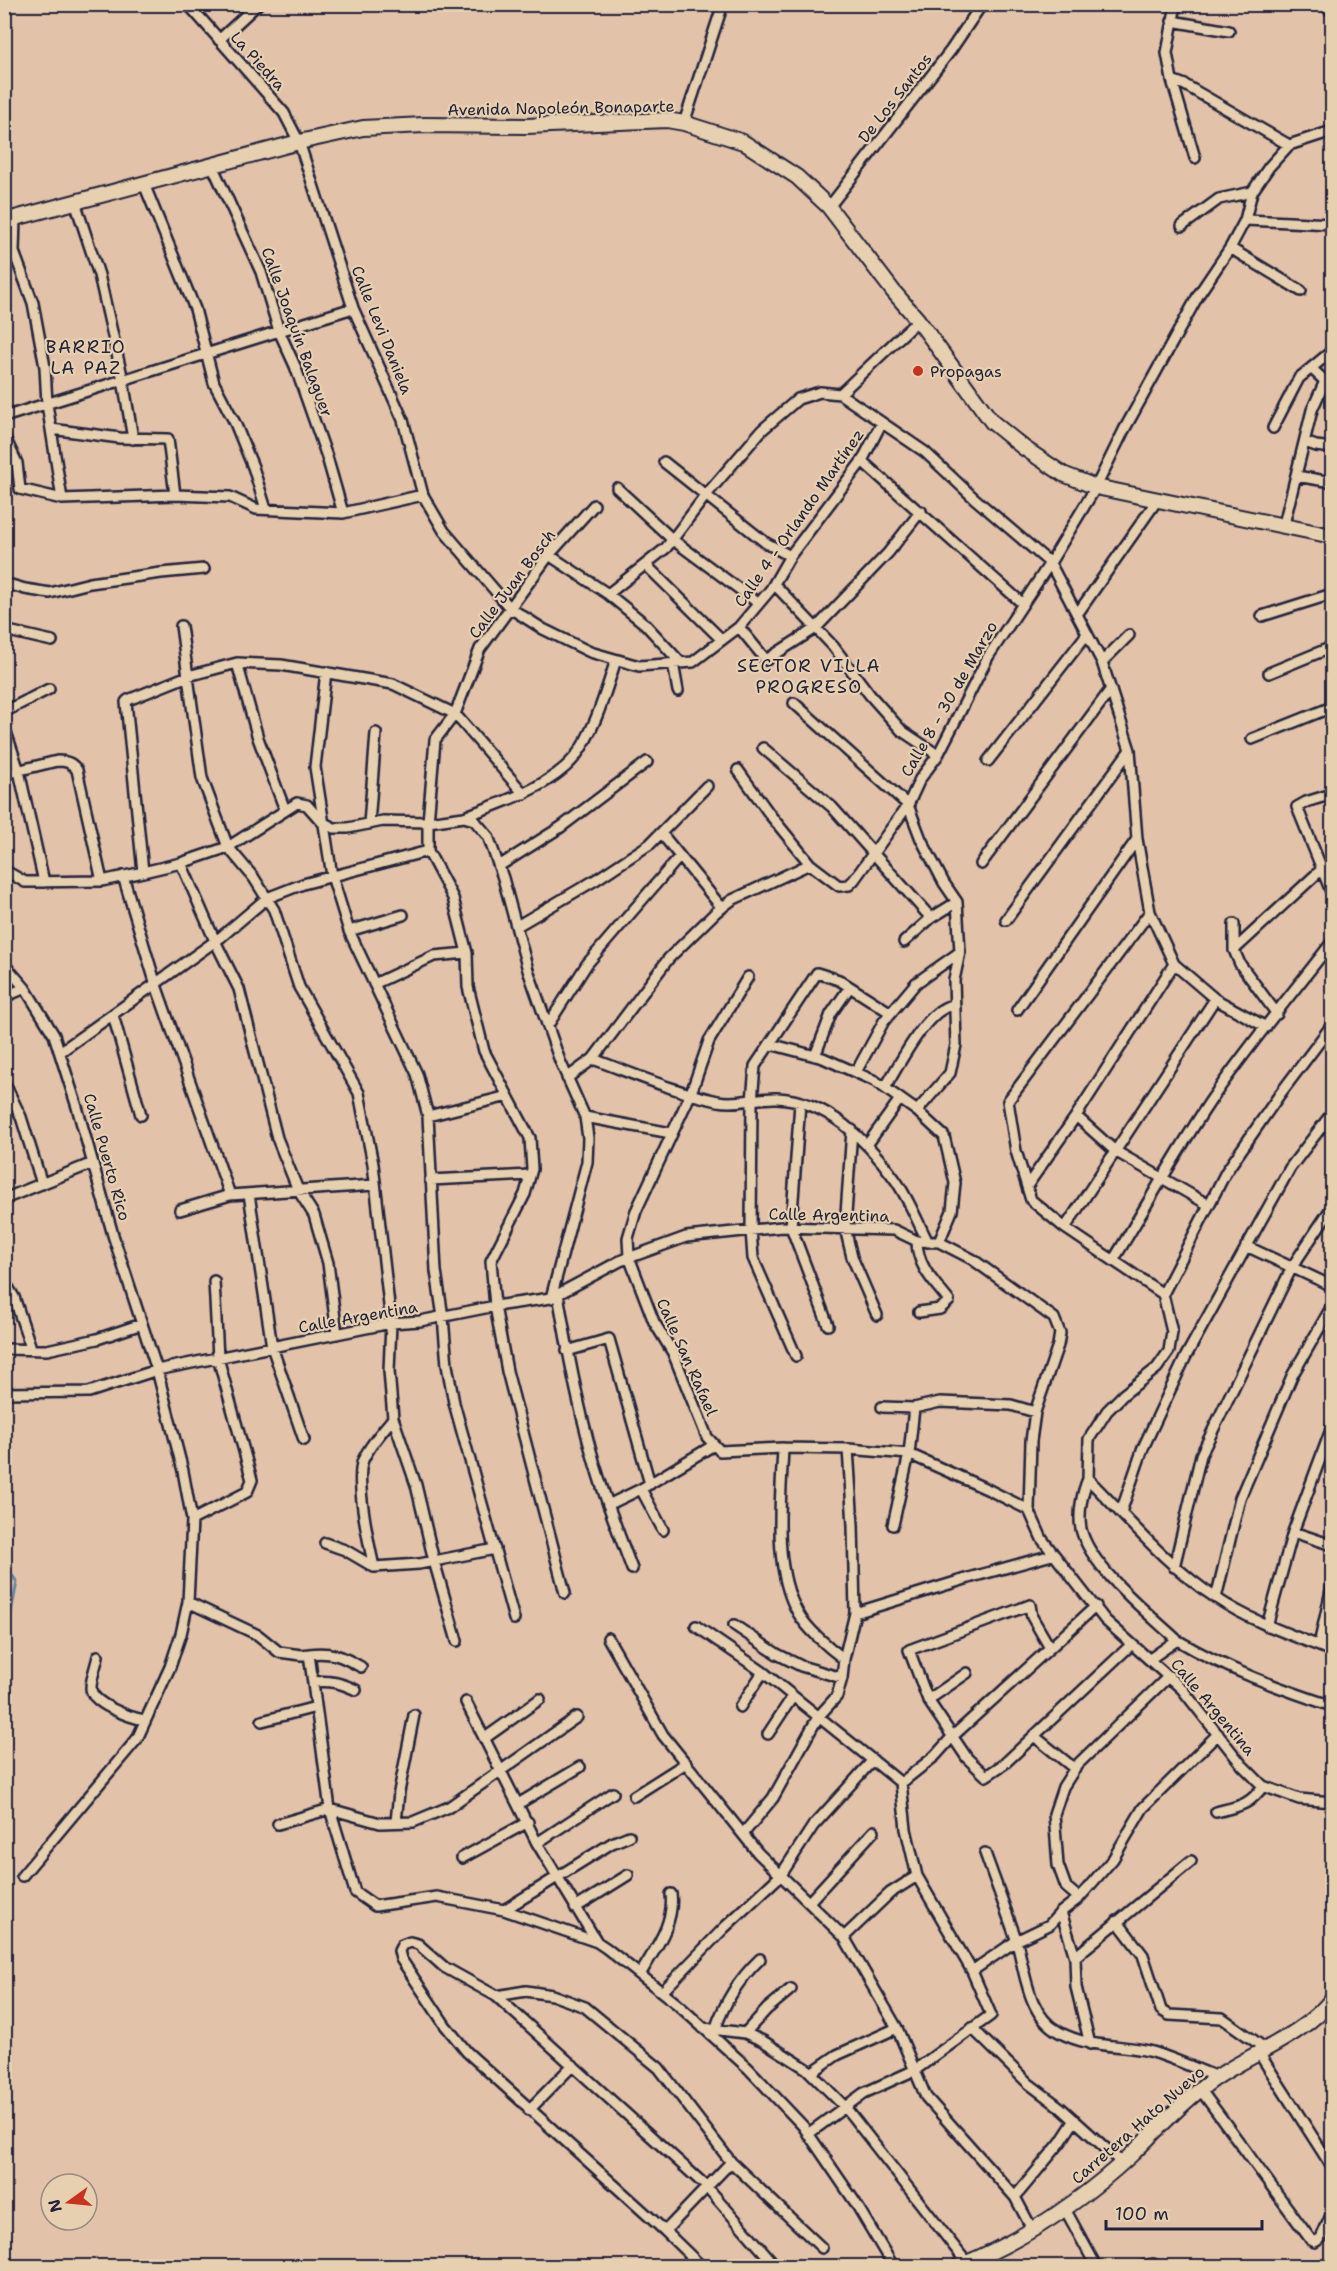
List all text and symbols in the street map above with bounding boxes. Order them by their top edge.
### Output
street label: La Piedra [226,27,290,95]
street label: De Los Santos [853,49,937,147]
street label: Avenida Napoleón Bonaparte [447,96,675,120]
street label: Calle Joaquín Balaguer [256,244,338,420]
street label: Calle Levi Daniela [347,263,417,397]
district label: BARRIO LA PAZ [46,335,126,380]
place label: Propagas [930,361,1002,382]
marker: Propagas [911,364,925,378]
street label: Calle 4 - Orlando Martínez [729,425,869,611]
street label: Calle Juan Bosch [464,525,560,643]
street label: Calle 8 - 30 de Marzo [896,617,1002,781]
district label: SECTOR VILLA PROGRESO [737,654,881,699]
street label: Calle Puerto Rico [79,1091,135,1223]
street label: Calle Argentina [768,1203,890,1227]
street label: Calle San Rafael [652,1295,722,1419]
street label: Calle Argentina [297,1296,419,1338]
street label: Calle Argentina [1166,1654,1260,1760]
street label: Carretera Hato Nuevo [1067,2061,1209,2189]
north arrow [39,2172,99,2232]
scale bar [1106,2193,1262,2231]
text: N [43,2197,67,2215]
text: 100 m [1115,2202,1169,2226]

